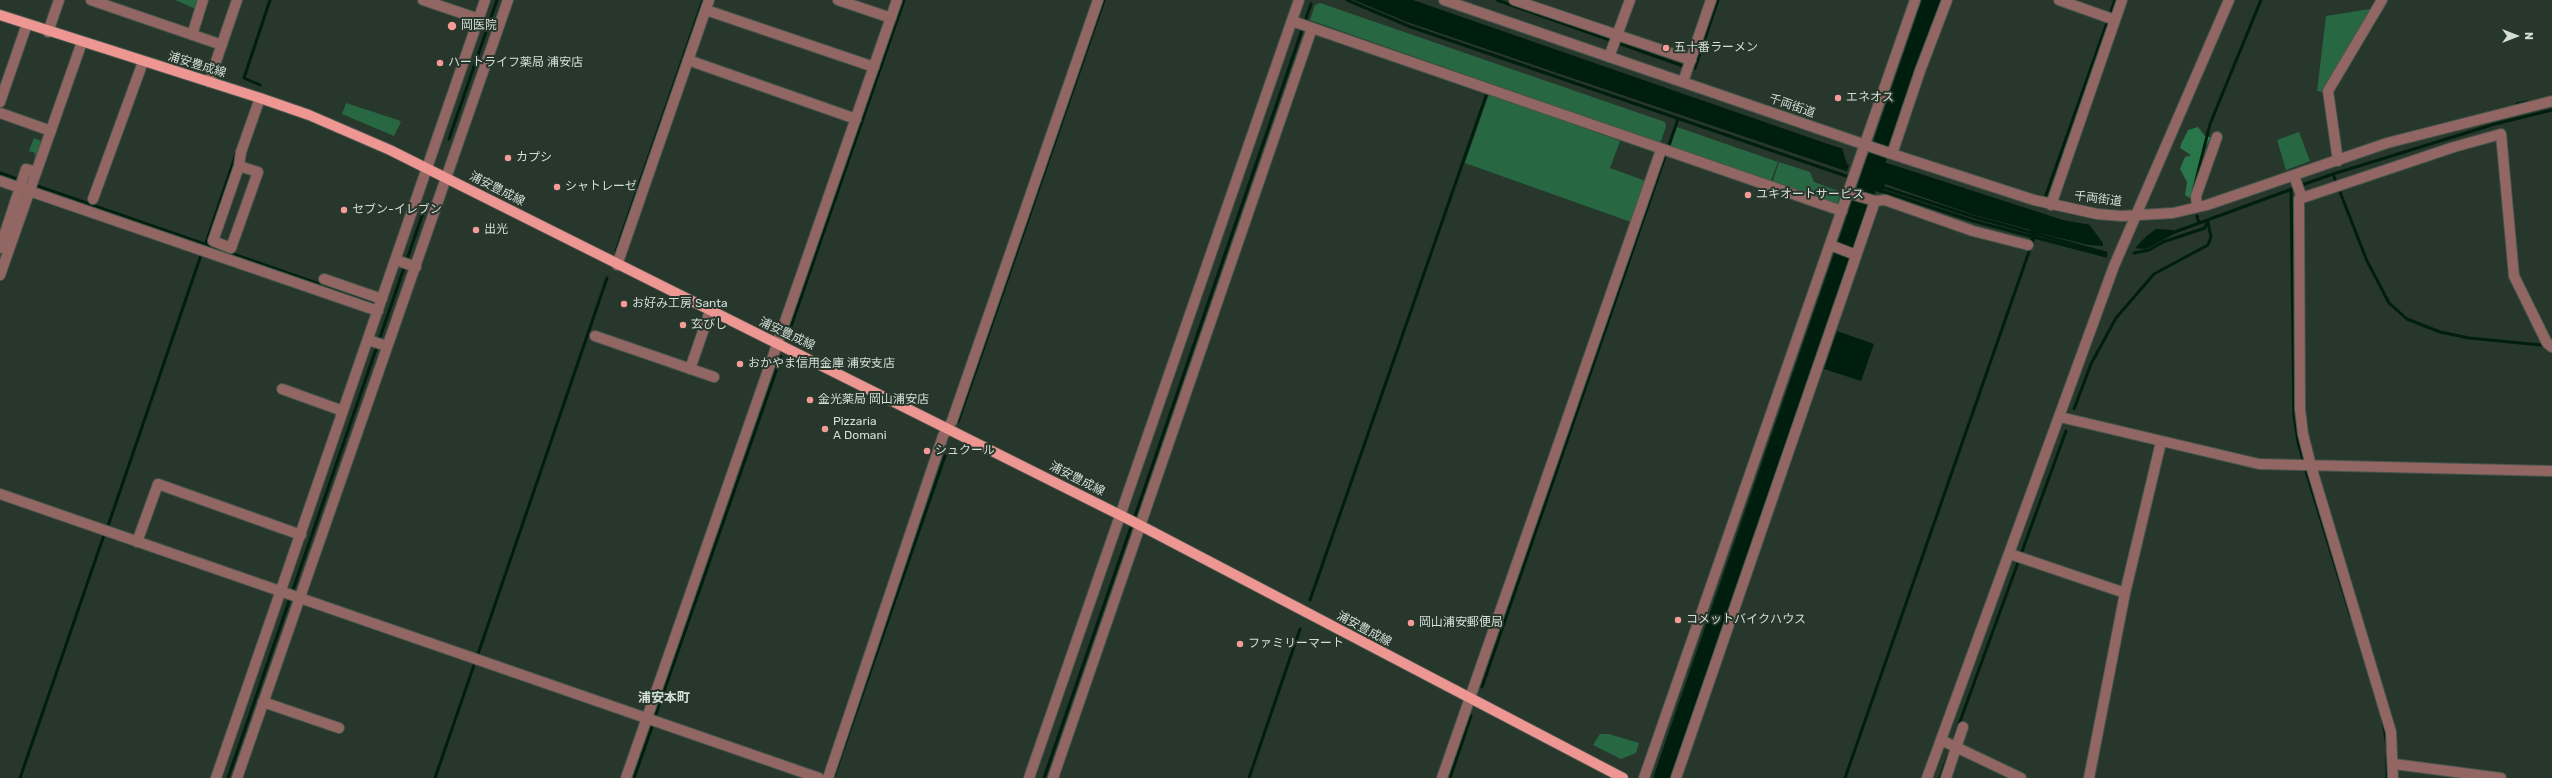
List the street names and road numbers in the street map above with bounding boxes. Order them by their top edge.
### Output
street label: 浦安豊成線 [166,49,228,81]
street label: 千両街道 [1767,91,1817,121]
street label: 浦安豊成線 [467,169,527,209]
street label: 千両街道 [2073,189,2123,209]
street label: 浦安豊成線 [757,315,817,353]
street label: 浦安豊成線 [1047,459,1107,499]
street label: 浦安豊成線 [1334,609,1394,649]

